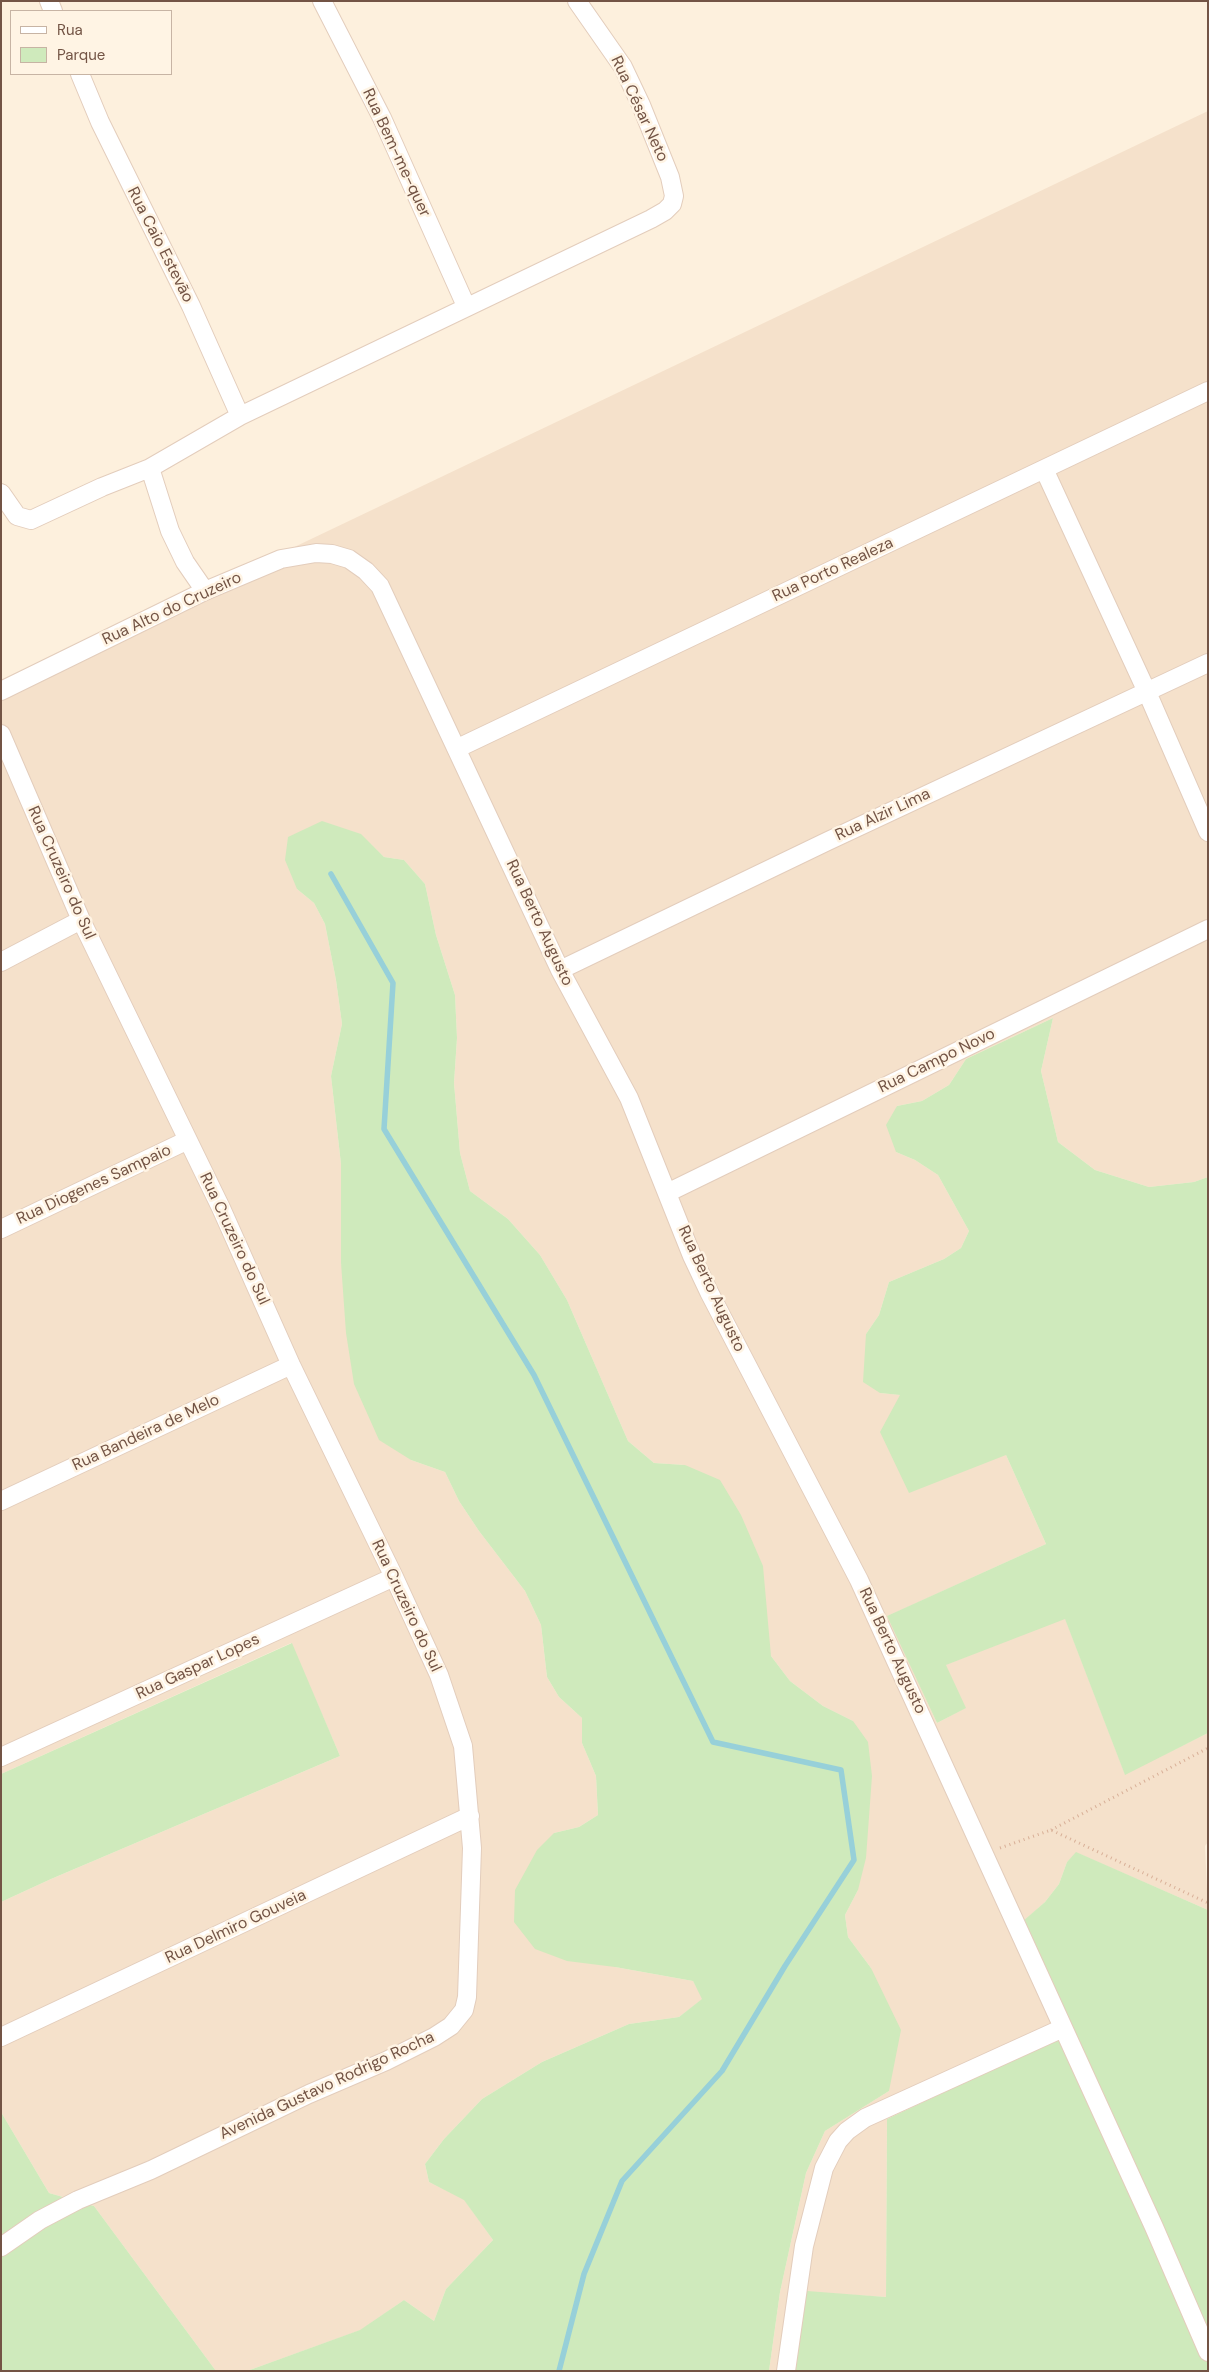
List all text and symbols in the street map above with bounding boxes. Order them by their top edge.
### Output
legend [10,10,172,75]
text: Rua [57,20,83,40]
text: Parque [57,45,105,65]
street label: Rua César Neto [606,53,672,165]
street label: Rua Bem-me-quer [358,86,434,220]
street label: Rua Caio Estevão [123,184,197,306]
street label: Rua Porto Realeza [770,534,896,606]
street label: Rua Alto do Cruzeiro [99,568,245,650]
street label: Rua Alzir Lima [833,785,933,845]
street label: Rua Cruzeiro do Sul [23,804,99,942]
street label: Rua Berto Augusto [501,857,577,989]
street label: Rua Campo Novo [875,1024,999,1098]
street label: Rua Diogenes Sampaio [14,1141,174,1229]
street label: Rua Cruzeiro do Sul [195,1170,273,1308]
street label: Rua Berto Augusto [673,1223,749,1355]
street label: Rua Bandeira de Melo [69,1390,223,1476]
street label: Rua Cruzeiro do Sul [367,1537,445,1675]
street label: Rua Berto Augusto [854,1585,930,1717]
street label: Rua Gaspar Lopes [133,1630,263,1704]
street label: Rua Delmiro Gouveia [163,1886,309,1968]
street label: Avenida Gustavo Rodrigo Rocha [217,2028,437,2144]

